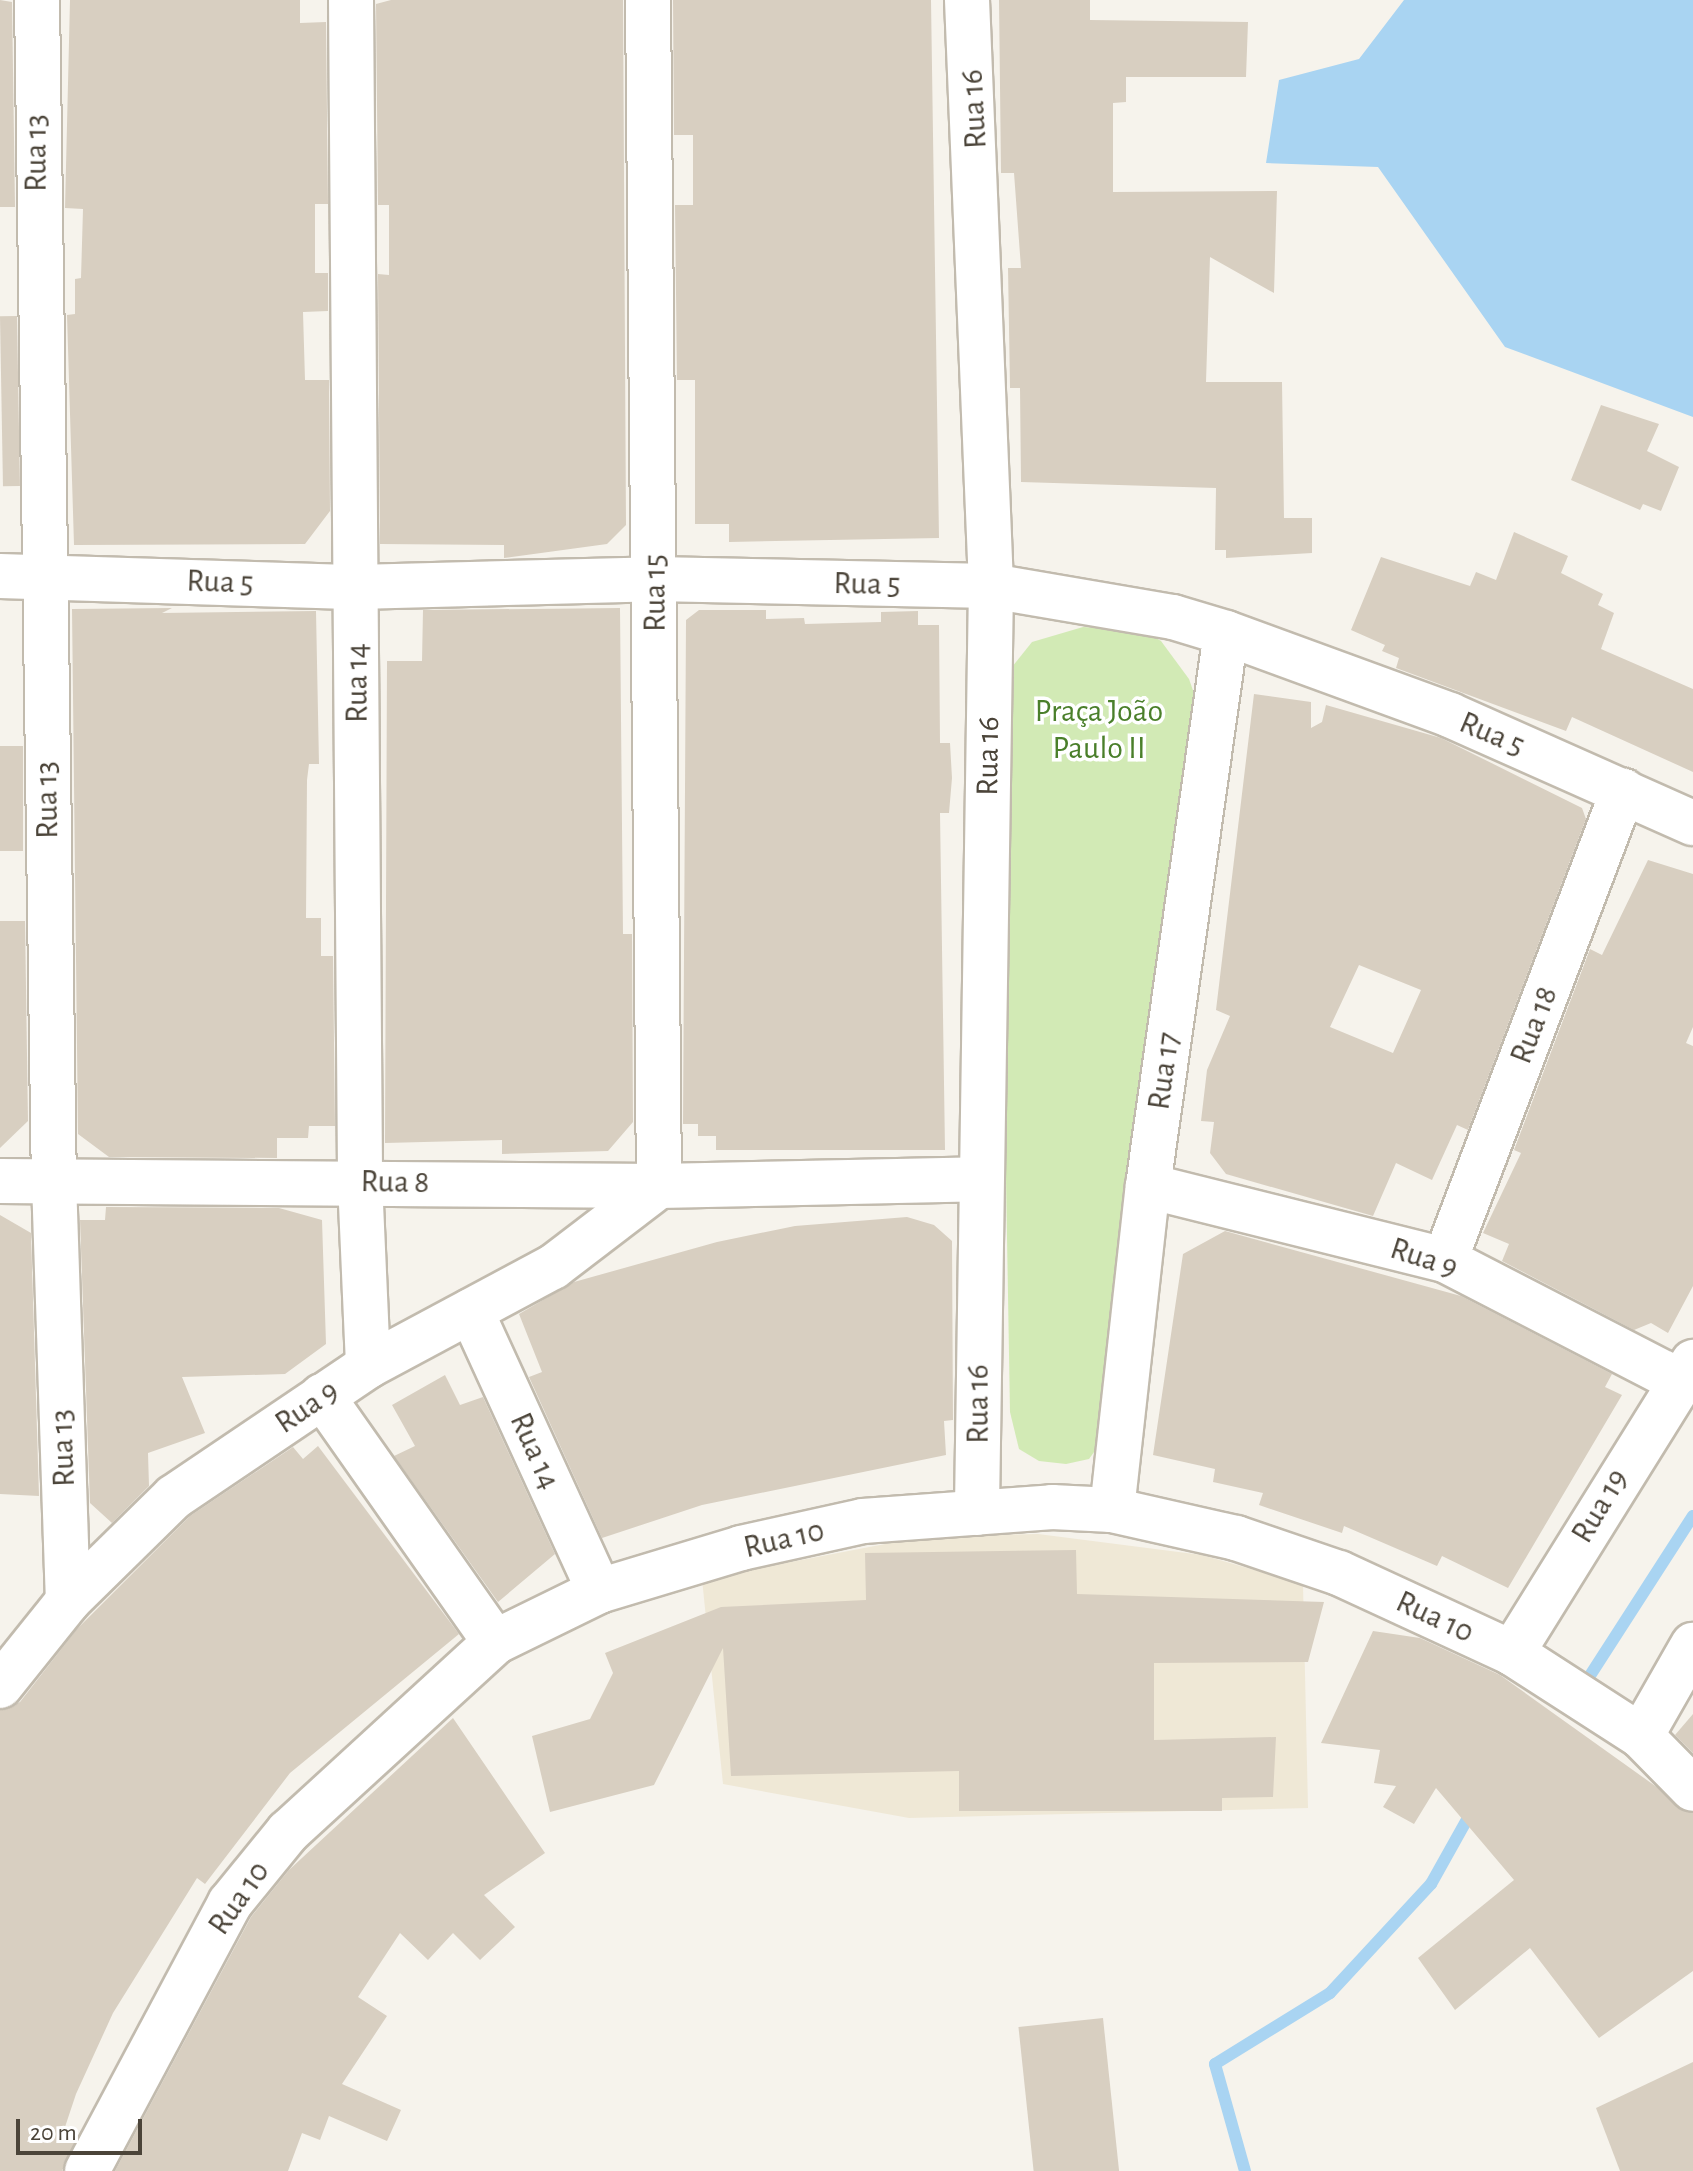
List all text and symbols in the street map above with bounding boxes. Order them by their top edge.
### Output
street label: Rua 16 [953,68,995,150]
street label: Rua 13 [17,114,55,192]
street label: Rua 15 [636,554,674,632]
street label: Rua 5 [186,562,254,602]
street label: Rua 5 [833,564,901,604]
street label: Rua 14 [338,643,376,723]
park label: Praça João Paulo II [1035,693,1163,768]
street label: Rua 5 [1454,703,1530,765]
street label: Rua 16 [968,716,1008,796]
street label: Rua 13 [27,761,67,839]
street label: Rua 18 [1502,981,1566,1069]
street label: Rua 17 [1140,1030,1188,1112]
street label: Rua 8 [360,1162,430,1202]
street label: Rua 9 [1385,1229,1463,1287]
street label: Rua 16 [959,1364,997,1444]
street label: Rua 9 [268,1372,346,1442]
street label: Rua 14 [501,1407,569,1495]
street label: Rua 13 [42,1409,84,1487]
street label: Rua 19 [1563,1462,1637,1550]
street label: Rua 10 [740,1511,828,1567]
street label: Rua 10 [1390,1582,1480,1652]
street label: Rua 10 [200,1854,278,1942]
scale bar [20,2103,146,2153]
text: 20 m [30,2121,77,2145]

